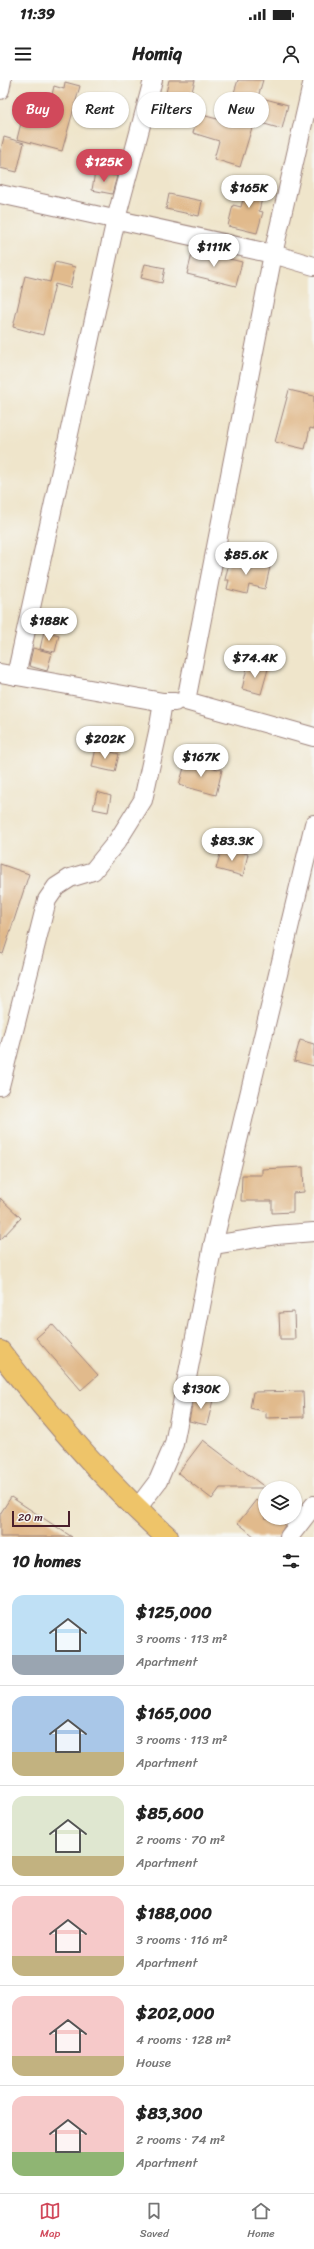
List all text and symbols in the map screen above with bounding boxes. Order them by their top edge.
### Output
text: 11:39 [20,1,55,27]
text: Homiq [132,38,182,70]
icon: menu [12,43,34,65]
icon: person [280,43,302,65]
chip: Buy [12,92,64,128]
chip: Rent [72,92,129,128]
chip: Filters [137,92,206,128]
chip: New [214,92,269,128]
pin: $125K [76,149,132,183]
text: $125K [85,150,123,173]
pin: $165K [221,175,277,209]
text: $165K [230,176,268,199]
pin: $111K [186,234,242,268]
text: $111K [197,235,231,258]
pin: $85.6K [213,542,279,576]
text: $85.6K [224,543,268,566]
pin: $188K [21,608,77,642]
text: $188K [30,609,68,632]
pin: $74.4K [222,645,288,679]
text: $74.4K [233,646,277,669]
pin: $202K [77,726,133,760]
text: $202K [85,727,125,750]
pin: $167K [173,744,229,778]
text: $167K [182,745,220,768]
pin: $83.3K [199,828,265,862]
text: $83.3K [211,829,253,852]
pin: $130K [173,1376,229,1410]
text: $130K [182,1377,220,1400]
map controls [258,1481,302,1525]
button: layers [258,1481,302,1525]
text: 20 m [18,1508,43,1527]
scale bar [12,1509,70,1528]
text: 10 homes [12,1546,81,1576]
icon: filters [280,1550,302,1572]
text: $125,000 [136,1597,212,1627]
icon: home [44,1611,92,1659]
text: 3 rooms · 113 m² [136,1627,227,1650]
text: Apartment [136,1650,197,1673]
text: $165,000 [136,1698,212,1728]
icon: home [44,1712,92,1760]
text: 3 rooms · 113 m² [136,1728,227,1751]
text: Apartment [136,1751,197,1774]
text: $85,600 [136,1798,204,1828]
icon: home [44,1812,92,1860]
text: 2 rooms · 70 m² [136,1828,225,1851]
text: Apartment [136,1851,197,1874]
text: $188,000 [136,1898,212,1928]
icon: home [44,1912,92,1960]
text: 3 rooms · 116 m² [136,1928,228,1951]
text: Apartment [136,1951,197,1974]
text: $202,000 [136,1998,215,2028]
icon: home [44,2012,92,2060]
text: 4 rooms · 128 m² [136,2028,231,2051]
text: House [136,2051,171,2074]
text: $83,300 [136,2098,202,2128]
icon: home [44,2112,92,2160]
text: 2 rooms · 74 m² [136,2128,225,2151]
text: Apartment [136,2151,197,2174]
tab: Map [39,2200,61,2243]
tab: Saved [140,2200,169,2243]
tab: Home [247,2200,275,2243]

